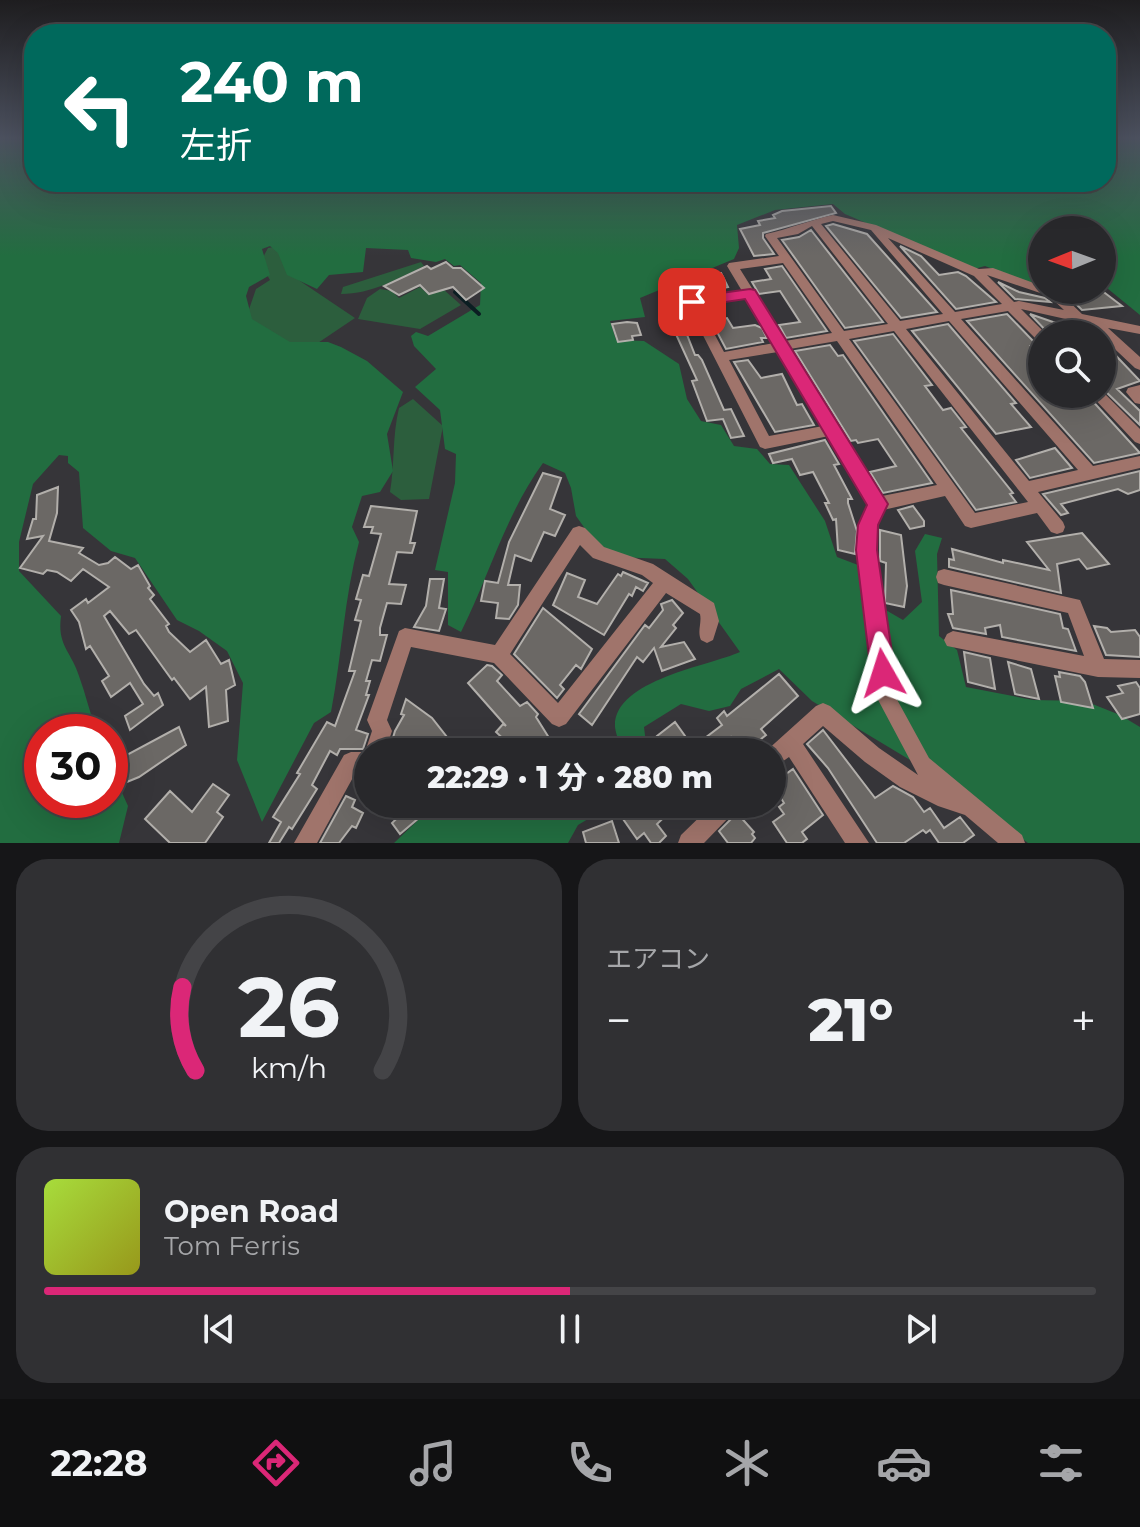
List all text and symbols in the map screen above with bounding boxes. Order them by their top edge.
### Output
text: 240 m [180,48,364,116]
icon: left [48,56,152,160]
text: 左折 [180,123,252,167]
north arrow [1028,216,1116,304]
map controls [1028,216,1116,408]
pin [658,268,726,336]
icon: arrive [670,280,714,324]
button: search [1028,320,1116,408]
position arrow [841,631,925,715]
speed limit sign: 30 [24,714,128,818]
text: 22:29 · 1 分 · 280 m [427,759,713,796]
text: エアコン [606,943,710,975]
text: 26 [238,956,340,1058]
text: 21° [808,983,894,1056]
text: − [606,993,631,1047]
text: + [1071,993,1096,1047]
text: km/h [251,1050,327,1085]
text: Open Road [164,1193,339,1230]
text: Tom Ferris [164,1230,300,1262]
icon: previous [197,1307,241,1351]
icon: pause [548,1307,592,1351]
icon: next [899,1307,943,1351]
icon: directions [248,1435,304,1491]
icon: music [405,1435,461,1491]
icon: phone [562,1435,618,1491]
icon: climate [719,1435,775,1491]
icon: car [876,1435,932,1491]
icon: filters [1033,1435,1089,1491]
text: 22:28 [51,1441,147,1485]

